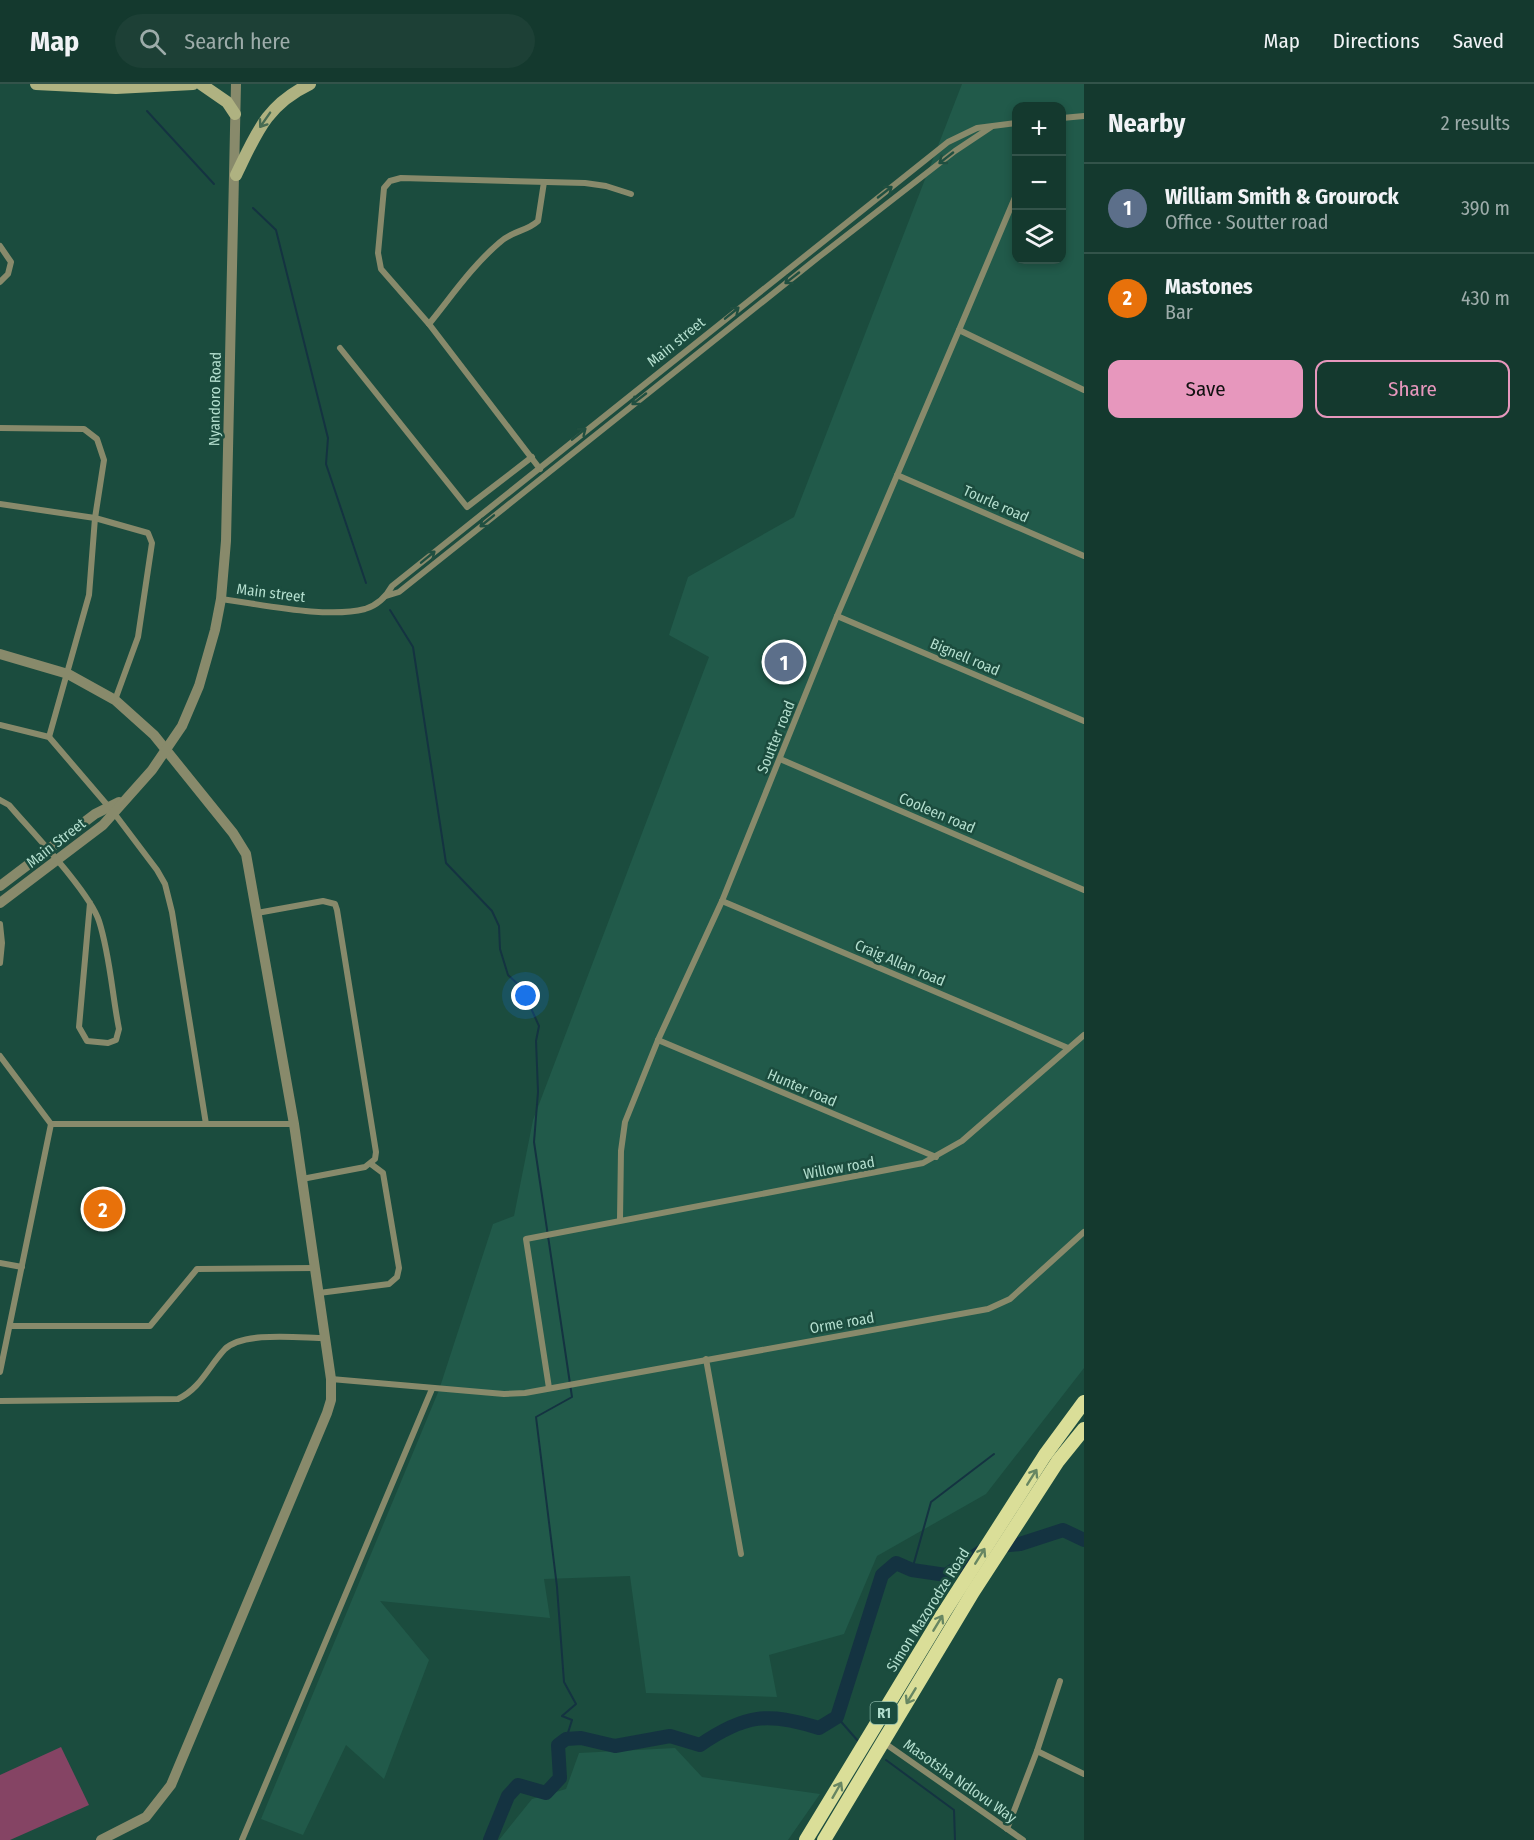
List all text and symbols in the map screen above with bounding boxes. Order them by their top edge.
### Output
search box [115,14,535,68]
text: Map [30,25,79,58]
icon: search [136,25,169,58]
text: Search here [184,28,290,55]
text: Map [1263,28,1300,54]
text: Directions [1333,28,1420,54]
text: Saved [1453,28,1504,54]
map controls [1012,102,1066,264]
button: + [1012,102,1066,156]
text: Nearby [1108,108,1185,139]
one-way arrow [259,111,271,127]
text: 2 results [1441,111,1510,135]
one-way arrow [938,151,954,164]
button: − [1012,156,1066,210]
text: William Smith & Grourock [1165,183,1399,210]
one-way arrow [876,185,892,198]
text: 1 [1123,196,1132,220]
text: 390 m [1461,196,1510,220]
button: layers [1012,210,1066,264]
text: Office · Soutter road [1165,210,1328,234]
one-way arrow [784,271,800,284]
text: Mastones [1165,273,1253,300]
text: 2 [1123,286,1132,310]
text: 430 m [1461,286,1510,310]
text: Bar [1165,300,1193,324]
one-way arrow [724,306,740,319]
street label: Main street [643,313,709,371]
street label: Nyandoro Road [205,352,225,446]
button: Save [1108,360,1303,418]
button: Share [1315,360,1510,418]
one-way arrow [632,392,648,405]
one-way arrow [571,428,587,441]
street label: Tourle road [960,482,1032,526]
one-way arrow [479,514,495,527]
one-way arrow [420,550,435,564]
street label: Main street [236,580,306,606]
street label: Bignell road [928,634,1002,680]
pin: 1 [764,640,804,684]
street label: Soutter road [753,698,799,776]
street label: Cooleen road [896,789,978,837]
street label: Main Street [23,814,89,872]
street label: Craig Allan road [852,936,948,990]
your location [511,981,540,1010]
street label: Hunter road [765,1065,839,1111]
street label: Willow road [802,1153,876,1183]
pin: 2 [84,1186,122,1232]
street label: Orme road [808,1308,876,1338]
one-way arrow [1025,1468,1038,1485]
street label: Simon Mazorodze Road [883,1545,973,1675]
one-way arrow [975,1548,987,1565]
one-way arrow [932,1615,944,1632]
one-way arrow [904,1687,916,1704]
road number: R1 [870,1702,898,1724]
street label: Masotsha Ndlovu Way [900,1735,1020,1827]
one-way arrow [832,1782,844,1799]

